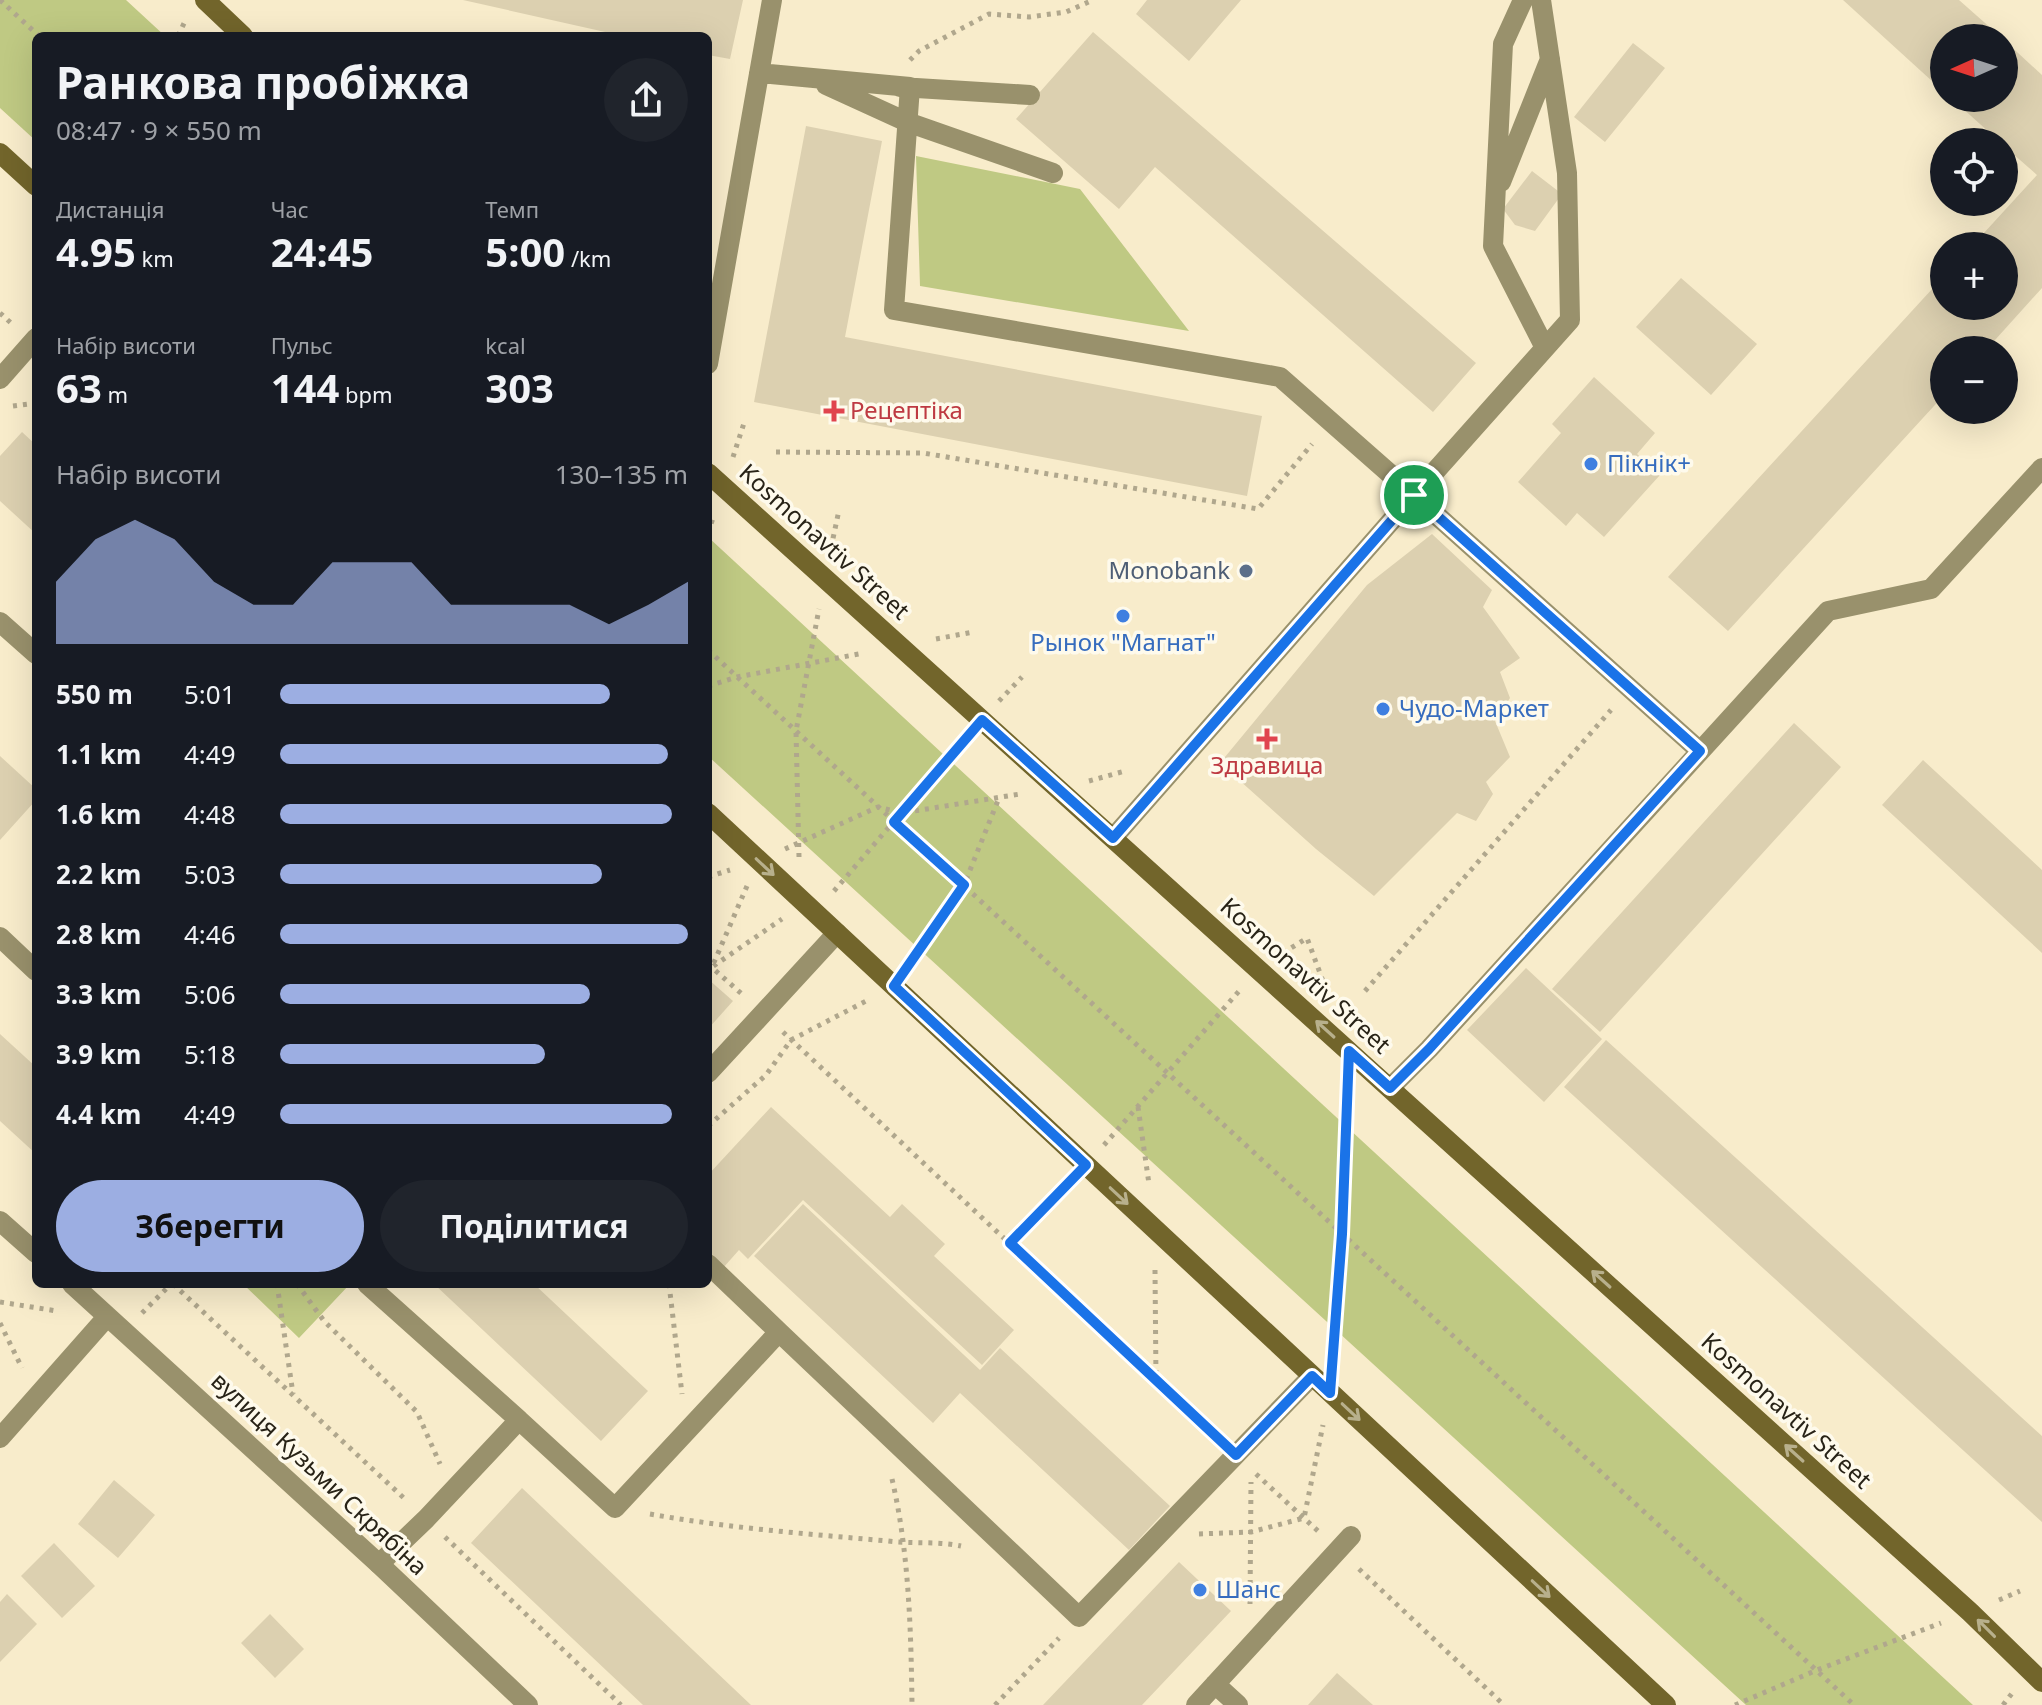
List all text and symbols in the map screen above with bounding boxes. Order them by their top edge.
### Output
north arrow [1930,24,2018,112]
map controls [1930,24,2018,424]
text: Ранкова пробіжка [56,52,470,112]
button: share [604,58,688,142]
text: 08:47 · 9 × 550 m [56,112,262,148]
button: locate [1930,128,2018,216]
text: Дистанція [56,194,164,224]
text: Час [271,194,309,224]
text: Темп [485,194,539,224]
text: 4.95 [56,224,136,279]
text: 24:45 [271,224,373,279]
text: 5:00 [485,224,565,279]
button: + [1930,232,2018,320]
text: km [136,243,174,273]
text: /km [565,243,611,273]
text: Набір висоти [56,330,196,360]
text: Пульс [271,330,333,360]
text: kcal [485,330,526,360]
button: − [1930,336,2018,424]
text: 63 [56,360,102,415]
text: 144 [271,360,339,415]
text: 303 [485,360,554,415]
text: m [102,379,128,409]
text: bpm [339,379,393,409]
place label: Рецептіка [850,393,963,426]
marker: Рецептіка [825,402,843,420]
place label: Пікнік+ [1607,446,1691,479]
street label: Kosmonavtiv Street [733,455,918,627]
marker: Пікнік+ [1582,455,1600,473]
text: Набір висоти [56,456,221,492]
text: 130–135 m [555,456,688,492]
pin [1380,461,1448,529]
icon: arrive [1392,473,1436,517]
place label: Monobank [1108,553,1230,586]
marker: Monobank [1237,562,1255,580]
marker: Рынок "Магнат" [1114,607,1132,625]
place label: Рынок "Магнат" [1030,625,1216,658]
text: 550 m [56,676,133,712]
text: 5:01 [184,676,236,712]
place label: Чудо-Маркет [1399,691,1549,724]
marker: Чудо-Маркет [1374,700,1392,718]
marker: Здравица [1258,730,1276,748]
text: 1.1 km [56,736,141,772]
text: 4:49 [184,736,236,772]
place label: Здравица [1211,748,1323,781]
text: 1.6 km [56,796,141,832]
text: 4:48 [184,796,236,832]
text: 2.2 km [56,856,141,892]
text: 5:03 [184,856,236,892]
one-way arrow [755,857,775,876]
street label: Kosmonavtiv Street [1214,889,1399,1061]
text: 2.8 km [56,916,141,952]
text: 4:46 [184,916,236,952]
text: 3.3 km [56,976,141,1012]
text: 5:06 [184,976,236,1012]
one-way arrow [1315,1020,1335,1039]
text: 3.9 km [56,1036,141,1072]
text: 5:18 [184,1036,236,1072]
text: 4.4 km [56,1096,141,1132]
text: 4:49 [184,1096,236,1132]
button: Зберегти [56,1180,364,1272]
button: Поділитися [380,1180,688,1272]
one-way arrow [1109,1187,1129,1205]
one-way arrow [1591,1270,1611,1288]
street label: Kosmonavtiv Street [1695,1324,1880,1496]
street label: вулиця Кузьми Скрябіна [205,1364,435,1582]
one-way arrow [1340,1402,1360,1420]
one-way arrow [1784,1445,1804,1463]
place label: Шанс [1216,1572,1281,1605]
one-way arrow [1531,1579,1551,1598]
marker: Шанс [1191,1581,1209,1599]
one-way arrow [1977,1619,1996,1638]

